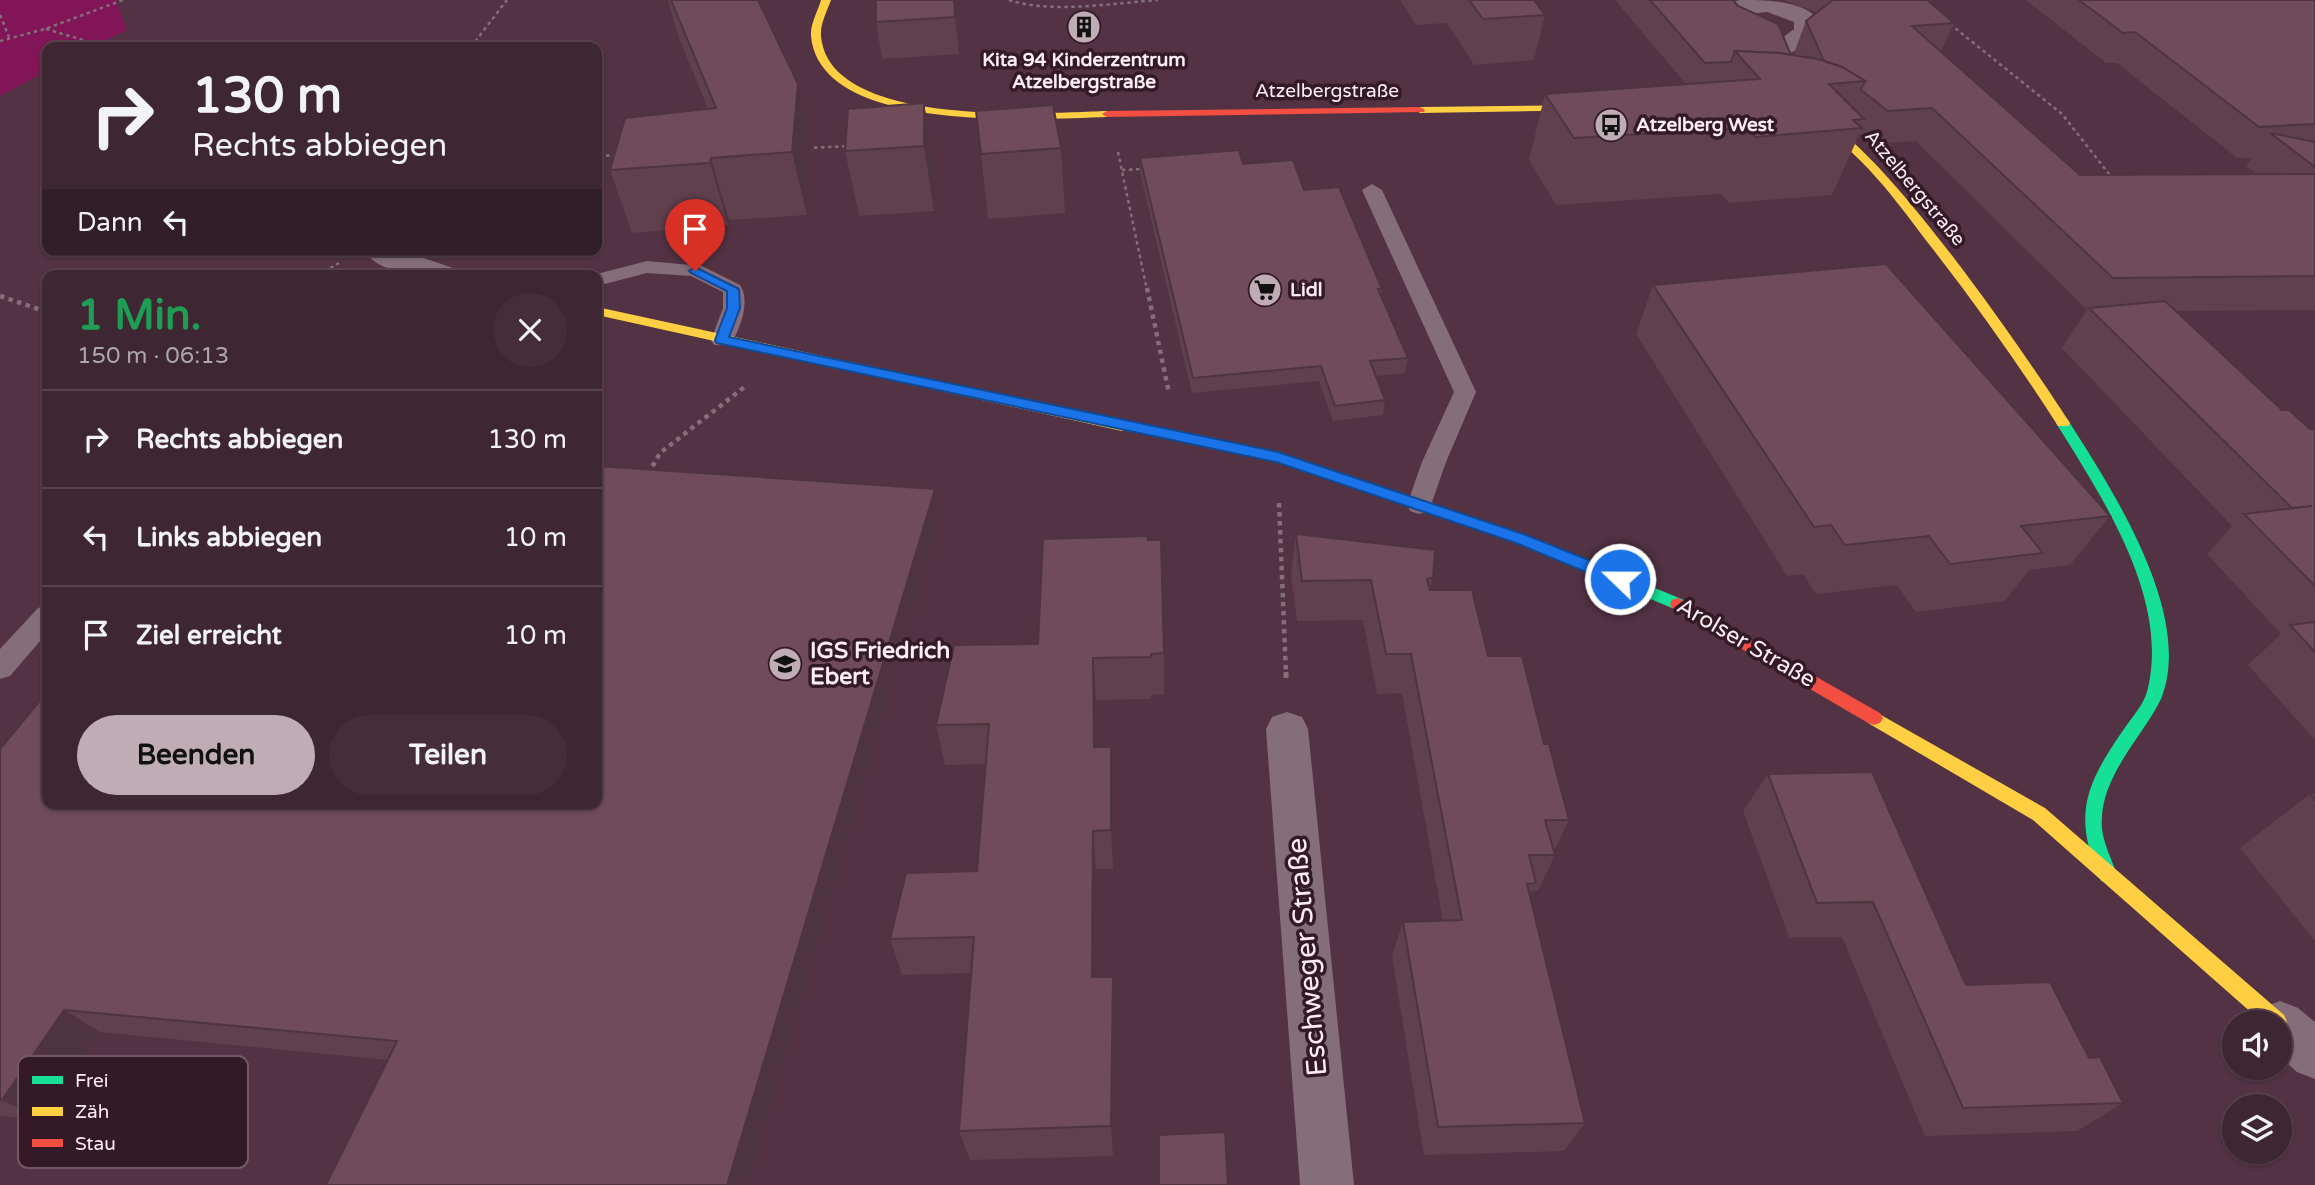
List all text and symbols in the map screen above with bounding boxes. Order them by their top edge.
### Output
building icon: Kita 94 Kinderzentrum Atzelbergstraße [1065,8,1103,46]
place label: Kita 94 Kinderzentrum Atzelbergstraße [982,49,1186,94]
text: 130 m [192,67,342,126]
icon: right [77,70,168,161]
street label: Atzelbergstraße [1255,80,1399,102]
bus stop icon: Atzelberg West [1592,106,1630,144]
place label: Atzelberg West [1636,114,1775,137]
street label: Atzelbergstraße [1860,126,1970,250]
text: Rechts abbiegen [192,127,447,165]
pin [665,199,725,271]
icon: left [157,203,195,241]
text: Dann [77,207,143,238]
icon: arrive [676,210,714,248]
supermarket icon: Lidl [1246,271,1284,309]
place label: Lidl [1290,279,1322,301]
text: 1 Min. [77,290,201,341]
button: close [493,293,567,367]
text: 150 m · 06:13 [77,342,229,370]
icon: right [77,420,115,458]
text: Rechts abbiegen [136,424,343,455]
text: 130 m [487,424,567,455]
icon: left [77,518,115,556]
text: Links abbiegen [136,522,322,553]
text: 10 m [504,522,567,553]
position arrow [1583,542,1657,616]
street label: Arolser Straße [1672,592,1820,694]
icon: arrive [77,616,115,654]
text: Ziel erreicht [136,620,282,651]
text: 10 m [504,620,567,651]
place label: IGS Friedrich Ebert [810,637,950,691]
school or university icon: IGS Friedrich Ebert [766,645,804,683]
button: Beenden [77,715,315,795]
button: Teilen [329,715,567,795]
street label: Eschweger Straße [1280,837,1334,1077]
map controls [2222,1010,2292,1164]
button: sound [2222,1010,2292,1080]
legend [18,1056,248,1168]
text: Frei [75,1070,109,1092]
button: layers [2222,1094,2292,1164]
text: Zäh [75,1101,109,1123]
text: Stau [75,1133,116,1155]

